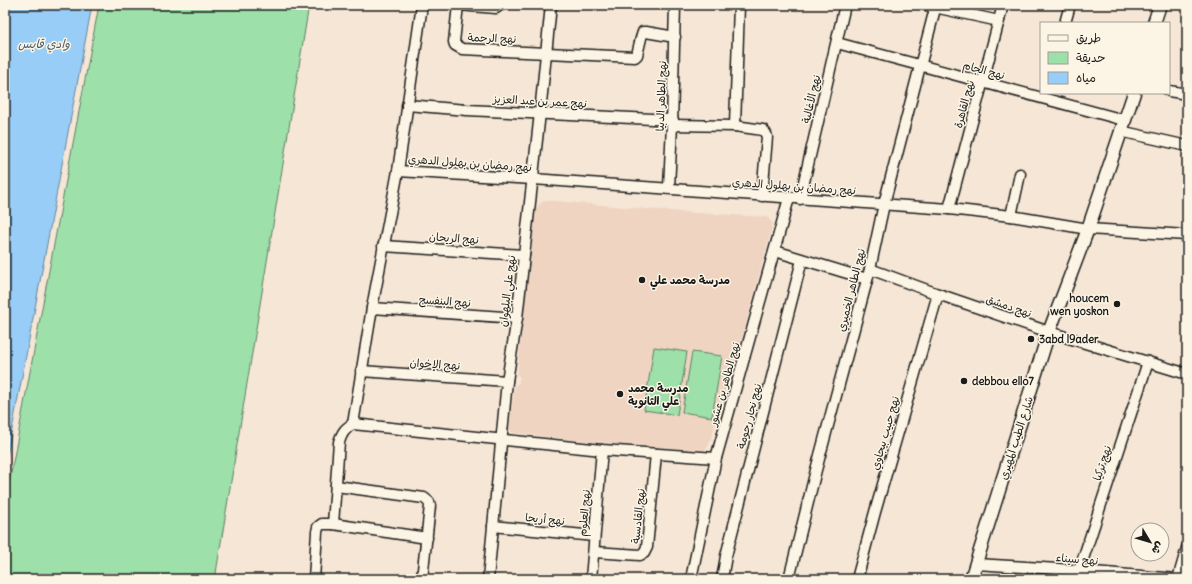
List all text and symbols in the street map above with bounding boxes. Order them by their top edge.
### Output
legend [1040,22,1170,94]
street label: نهج الرحمة [467,30,517,47]
text: طريق [1076,30,1101,45]
water label: وادي قابس [18,36,70,53]
text: حديقة [1076,50,1105,65]
street label: نهج الجام [961,58,1007,84]
street label: نهج الطاهر الدبيا [653,60,670,132]
text: مياه [1076,70,1096,85]
street label: نهج الأغالبة [799,73,824,125]
street label: نهج القاهرة [951,78,978,130]
street label: نهج عمر بن عبد العزيز [492,91,587,111]
street label: نهج رمضان بن بهلول الدهري [407,152,533,176]
street label: نهج رمضان بن بهلول الدهري [731,175,857,199]
street label: نهج الريحان [429,229,479,248]
street label: نهج الطاهر الخميري [834,247,870,333]
street label: نهج علي البلهوان [496,254,522,328]
place label: مدرسة محمد علي [650,273,730,290]
marker: مدرسة محمد علي [637,275,647,285]
place label: houcem wen yoskon [1050,291,1110,319]
street label: نهج البنفسج [418,292,471,311]
street label: نهج دمشق [984,292,1034,321]
marker: houcem wen yoskon [1112,299,1122,309]
place label: 3abd l9ader [1039,332,1099,346]
marker: 3abd l9ader [1026,334,1036,344]
street label: نهج الطاهر بن عشور [705,340,744,429]
street label: نهج الإخوان [409,355,461,374]
place label: debbou ello7 [972,374,1034,388]
marker: debbou ello7 [959,376,969,386]
place label: مدرسة محمد علي الثانوية [628,381,688,411]
street label: نهج نجار رحومة [734,382,765,451]
marker: مدرسة محمد علي الثانوية [615,389,625,399]
street label: نهج حبيب بيجاوي [868,394,904,472]
street label: شارع الطيب المهيري [996,395,1038,482]
street label: نهج تركيا [1090,444,1115,483]
street label: نهج القادسية [628,488,649,544]
street label: نهج العلوم [575,489,595,537]
street label: نهج أريحا [524,510,566,529]
north arrow [1130,522,1170,562]
text: ش [1149,539,1167,557]
street label: نهج سيناء [1055,550,1099,569]

